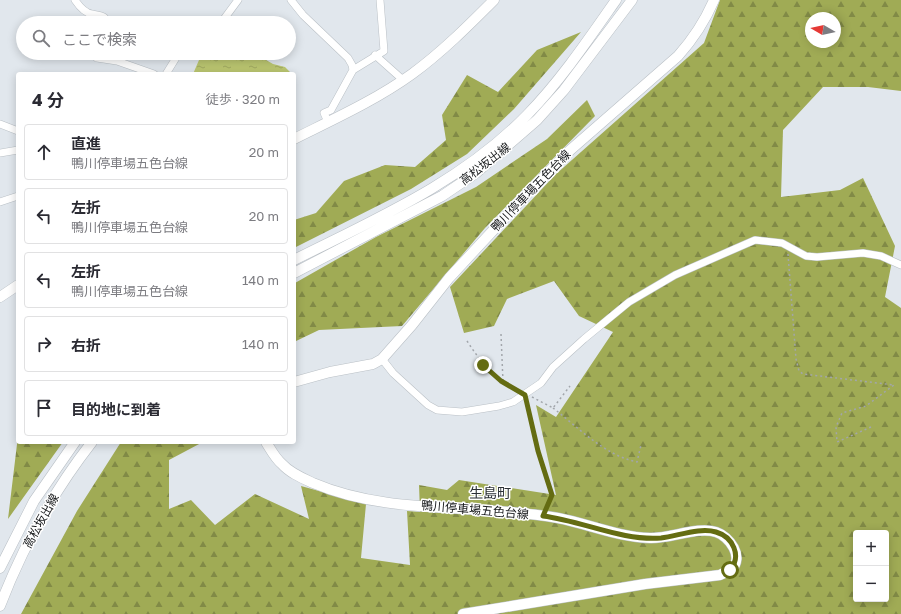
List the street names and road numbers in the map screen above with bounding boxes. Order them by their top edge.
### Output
street label: 高松坂出線 [456,139,513,188]
street label: 鴨川停車場五色台線 [488,147,574,235]
street label: 高松坂出線 [19,491,62,551]
street label: 鴨川停車場五色台線 [421,497,529,522]

